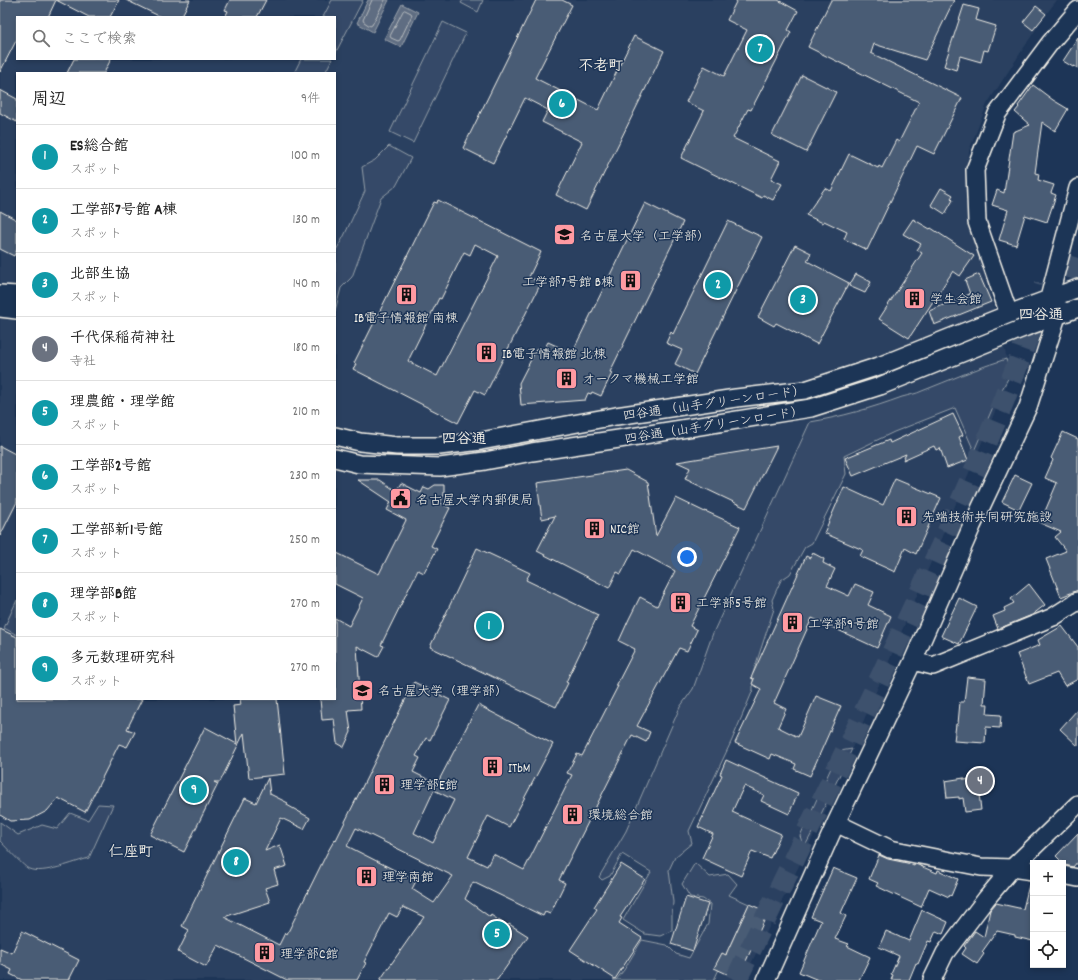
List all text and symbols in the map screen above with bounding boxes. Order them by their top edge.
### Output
search box [16,16,336,60]
icon: search [30,27,52,49]
text: ここで検索 [62,29,137,51]
pin: 7 [747,34,773,64]
district label: 不老町 [578,56,624,78]
text: 周辺 [32,89,66,113]
pin: 6 [549,89,575,119]
text: 9件 [301,90,320,109]
text: ES総合館 [70,136,128,158]
text: 1 [44,147,46,166]
text: 100 m [291,147,320,166]
text: スポット [70,161,122,180]
text: 工学部7号館 A棟 [70,200,177,222]
text: 2 [42,211,48,230]
text: 130 m [292,211,320,230]
school or university icon: 名古屋大学（工学部） [551,222,577,248]
text: スポット [70,225,122,244]
place label: 名古屋大学（工学部） [580,228,710,247]
text: 北部生協 [70,264,130,286]
building icon: 工学部7号館 B棟 [617,268,643,294]
pin: 2 [705,270,731,300]
place label: 工学部7号館 B棟 [522,274,614,293]
text: 3 [42,275,48,294]
text: 140 m [293,275,320,294]
building icon: IB電子情報館 南棟 [393,282,419,308]
pin: 3 [790,285,816,315]
building icon: 学生会館 [901,285,927,311]
text: スポット [70,289,122,308]
place label: 学生会館 [930,291,982,310]
district label: 四谷通 [1018,305,1064,327]
place label: IB電子情報館 南棟 [354,310,458,329]
text: 千代保稲荷神社 [70,328,175,350]
text: 4 [42,339,48,358]
text: 180 m [293,339,320,358]
building icon: IB電子情報館 北棟 [474,340,500,366]
place label: IB電子情報館 北棟 [502,346,606,365]
text: 寺社 [70,353,96,372]
building icon: オークマ機械工学館 [553,365,579,391]
place label: オークマ機械工学館 [582,371,699,390]
street label: 四谷通 （山手グリーンロード） [622,382,807,427]
text: 理農館・理学館 [70,392,175,414]
text: 5 [42,403,48,422]
text: 210 m [292,403,320,422]
street label: 四谷通（山手グリーンロード） [623,403,805,450]
text: スポット [70,417,122,436]
district label: 四谷通 [441,429,487,451]
text: 工学部2号館 [70,456,152,478]
text: 6 [42,467,48,486]
text: 230 m [290,467,320,486]
text: スポット [70,481,122,500]
public building icon: 名古屋大学内郵便局 [387,486,413,512]
place label: 名古屋大学内郵便局 [416,492,533,511]
building icon: 先端技術共同研究施設 [893,503,919,529]
place label: 先端技術共同研究施設 [922,509,1052,528]
building icon: NIC館 [582,515,608,541]
text: 工学部新1号館 [70,520,163,542]
place label: NIC館 [610,521,640,540]
text: 7 [43,531,47,550]
text: 250 m [289,531,320,550]
text: スポット [70,545,122,564]
your location [677,547,697,567]
text: 理学部B館 [70,584,137,606]
building icon: 工学部5号館 [668,589,694,615]
text: 8 [42,595,48,614]
text: 270 m [290,595,320,614]
place label: 工学部5号館 [696,595,767,614]
text: スポット [70,609,122,628]
building icon: 工学部9号館 [780,610,806,636]
pin: 1 [476,611,502,641]
place label: 工学部9号館 [808,616,879,635]
text: 多元数理研究科 [70,648,175,670]
text: 9 [42,659,48,678]
text: 270 m [290,659,320,678]
text: スポット [70,673,122,692]
school or university icon: 名古屋大学（理学部） [349,677,375,703]
place label: 名古屋大学（理学部） [378,683,508,702]
building icon: ITbM [480,754,506,780]
place label: ITbM [508,760,530,779]
pin: 4 [967,766,993,796]
building icon: 理学部E館 [372,771,398,797]
pin: 9 [181,775,207,805]
place label: 理学部E館 [400,777,458,796]
building icon: 環境総合館 [560,801,586,827]
place label: 環境総合館 [588,807,653,826]
district label: 仁座町 [108,842,154,864]
pin: 8 [223,847,249,877]
map controls [1030,860,1066,968]
button: + [1030,860,1066,896]
building icon: 理学南館 [354,863,380,889]
place label: 理学南館 [382,869,434,888]
button: − [1030,896,1066,932]
pin: 5 [484,919,510,949]
button: locate [1030,932,1066,968]
building icon: 理学部C館 [252,940,278,966]
place label: 理学部C館 [280,946,338,965]

